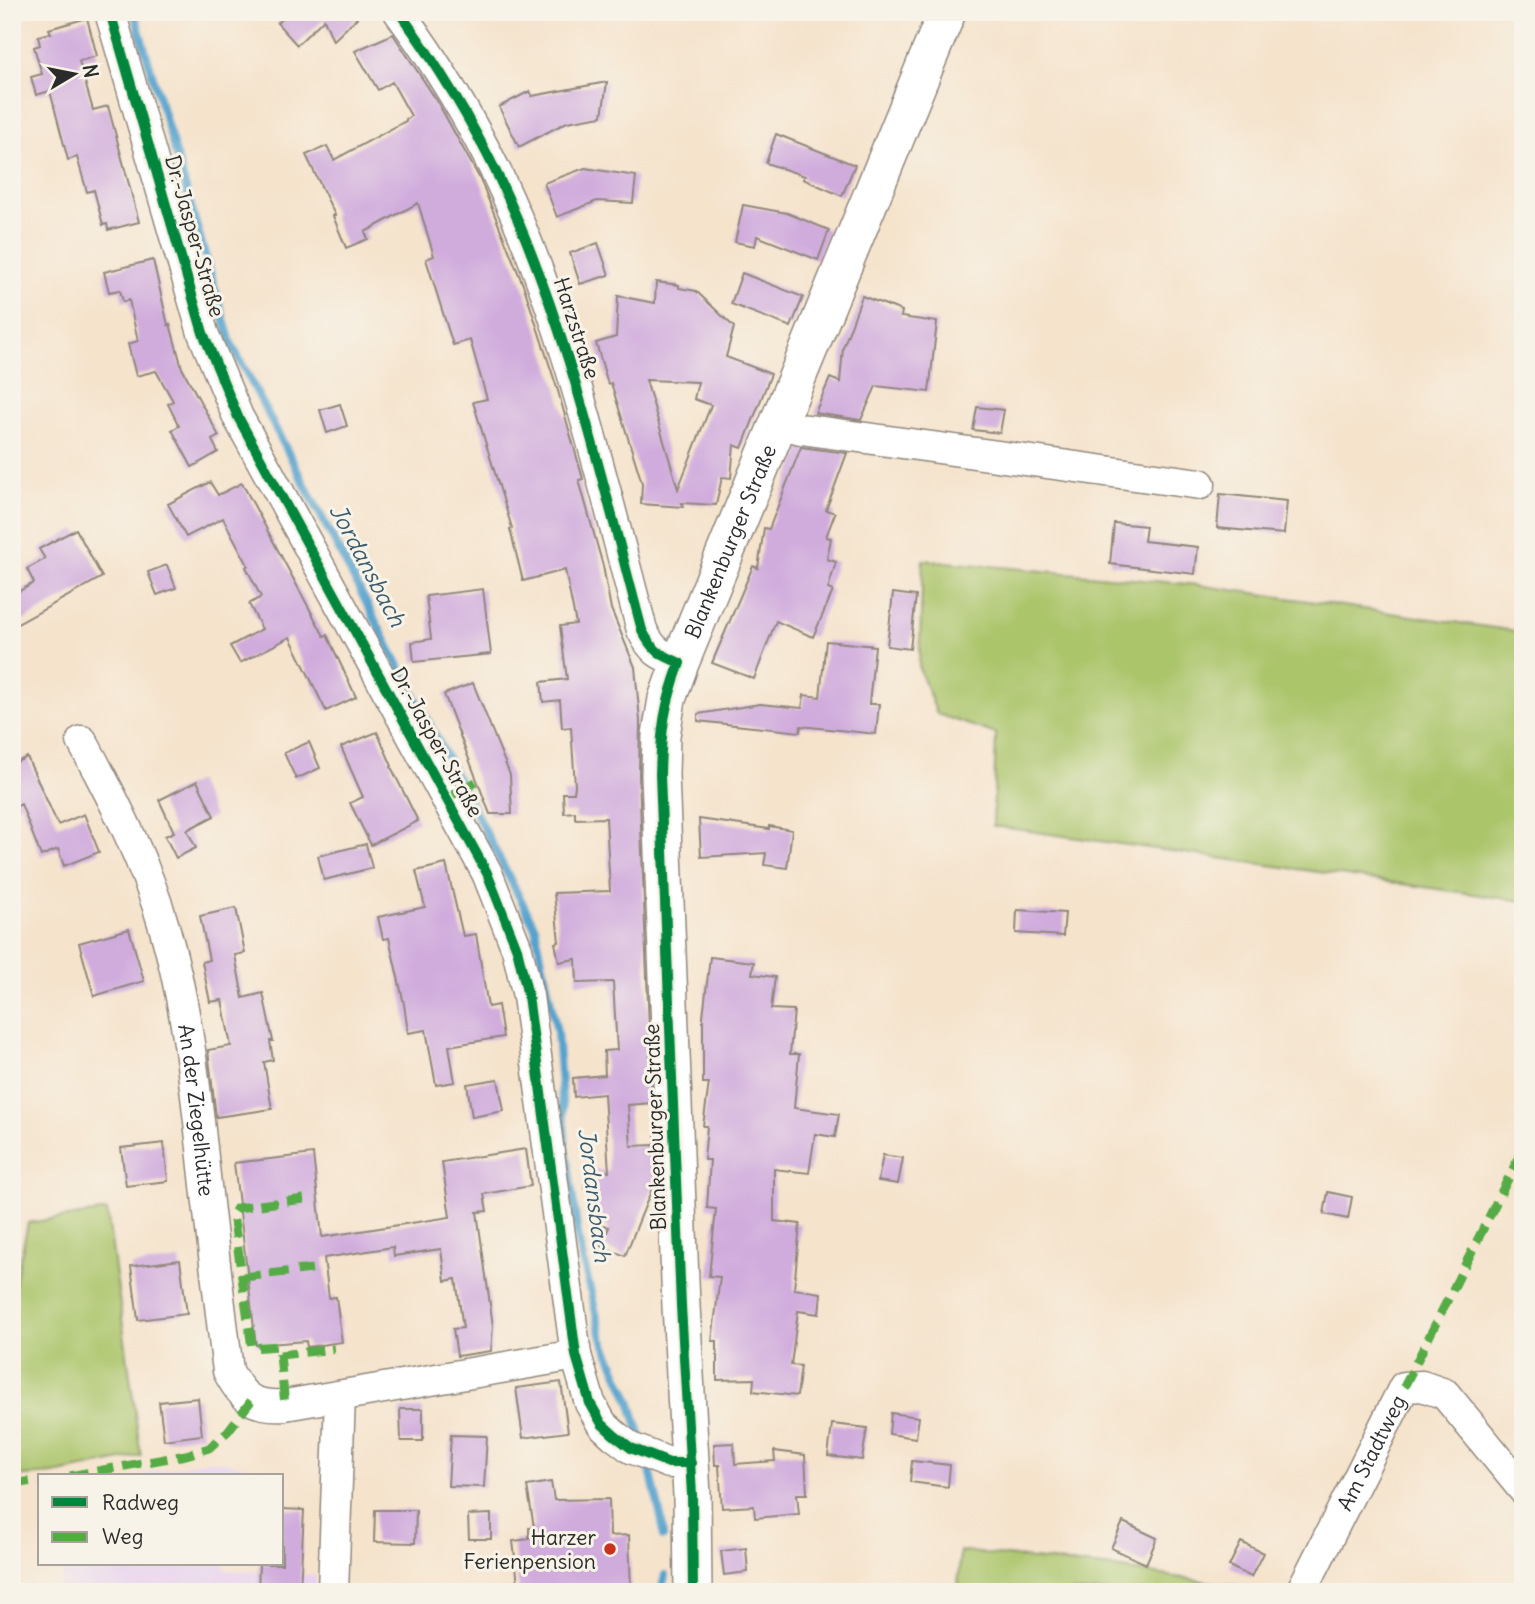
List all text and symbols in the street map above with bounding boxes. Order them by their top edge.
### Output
north arrow [38,38,108,108]
text: N [78,62,104,80]
street label: Dr.-Jasper-Straße [159,152,231,320]
street label: Harzstraße [548,274,606,382]
street label: Blankenburger Straße [678,440,782,642]
water label: Jordansbach [324,499,413,632]
street label: Dr.-Jasper-Straße [385,662,489,822]
street label: An der Ziegelhütte [173,1022,221,1197]
street label: Blankenburger Straße [638,1023,672,1231]
water label: Jordansbach [572,1126,618,1264]
street label: Am Stadtweg [1331,1390,1411,1515]
legend [38,1474,284,1566]
text: Radweg [102,1489,179,1516]
text: Weg [102,1523,143,1550]
place label: Harzer Ferienpension [464,1524,596,1575]
marker: Harzer Ferienpension [602,1541,618,1557]

